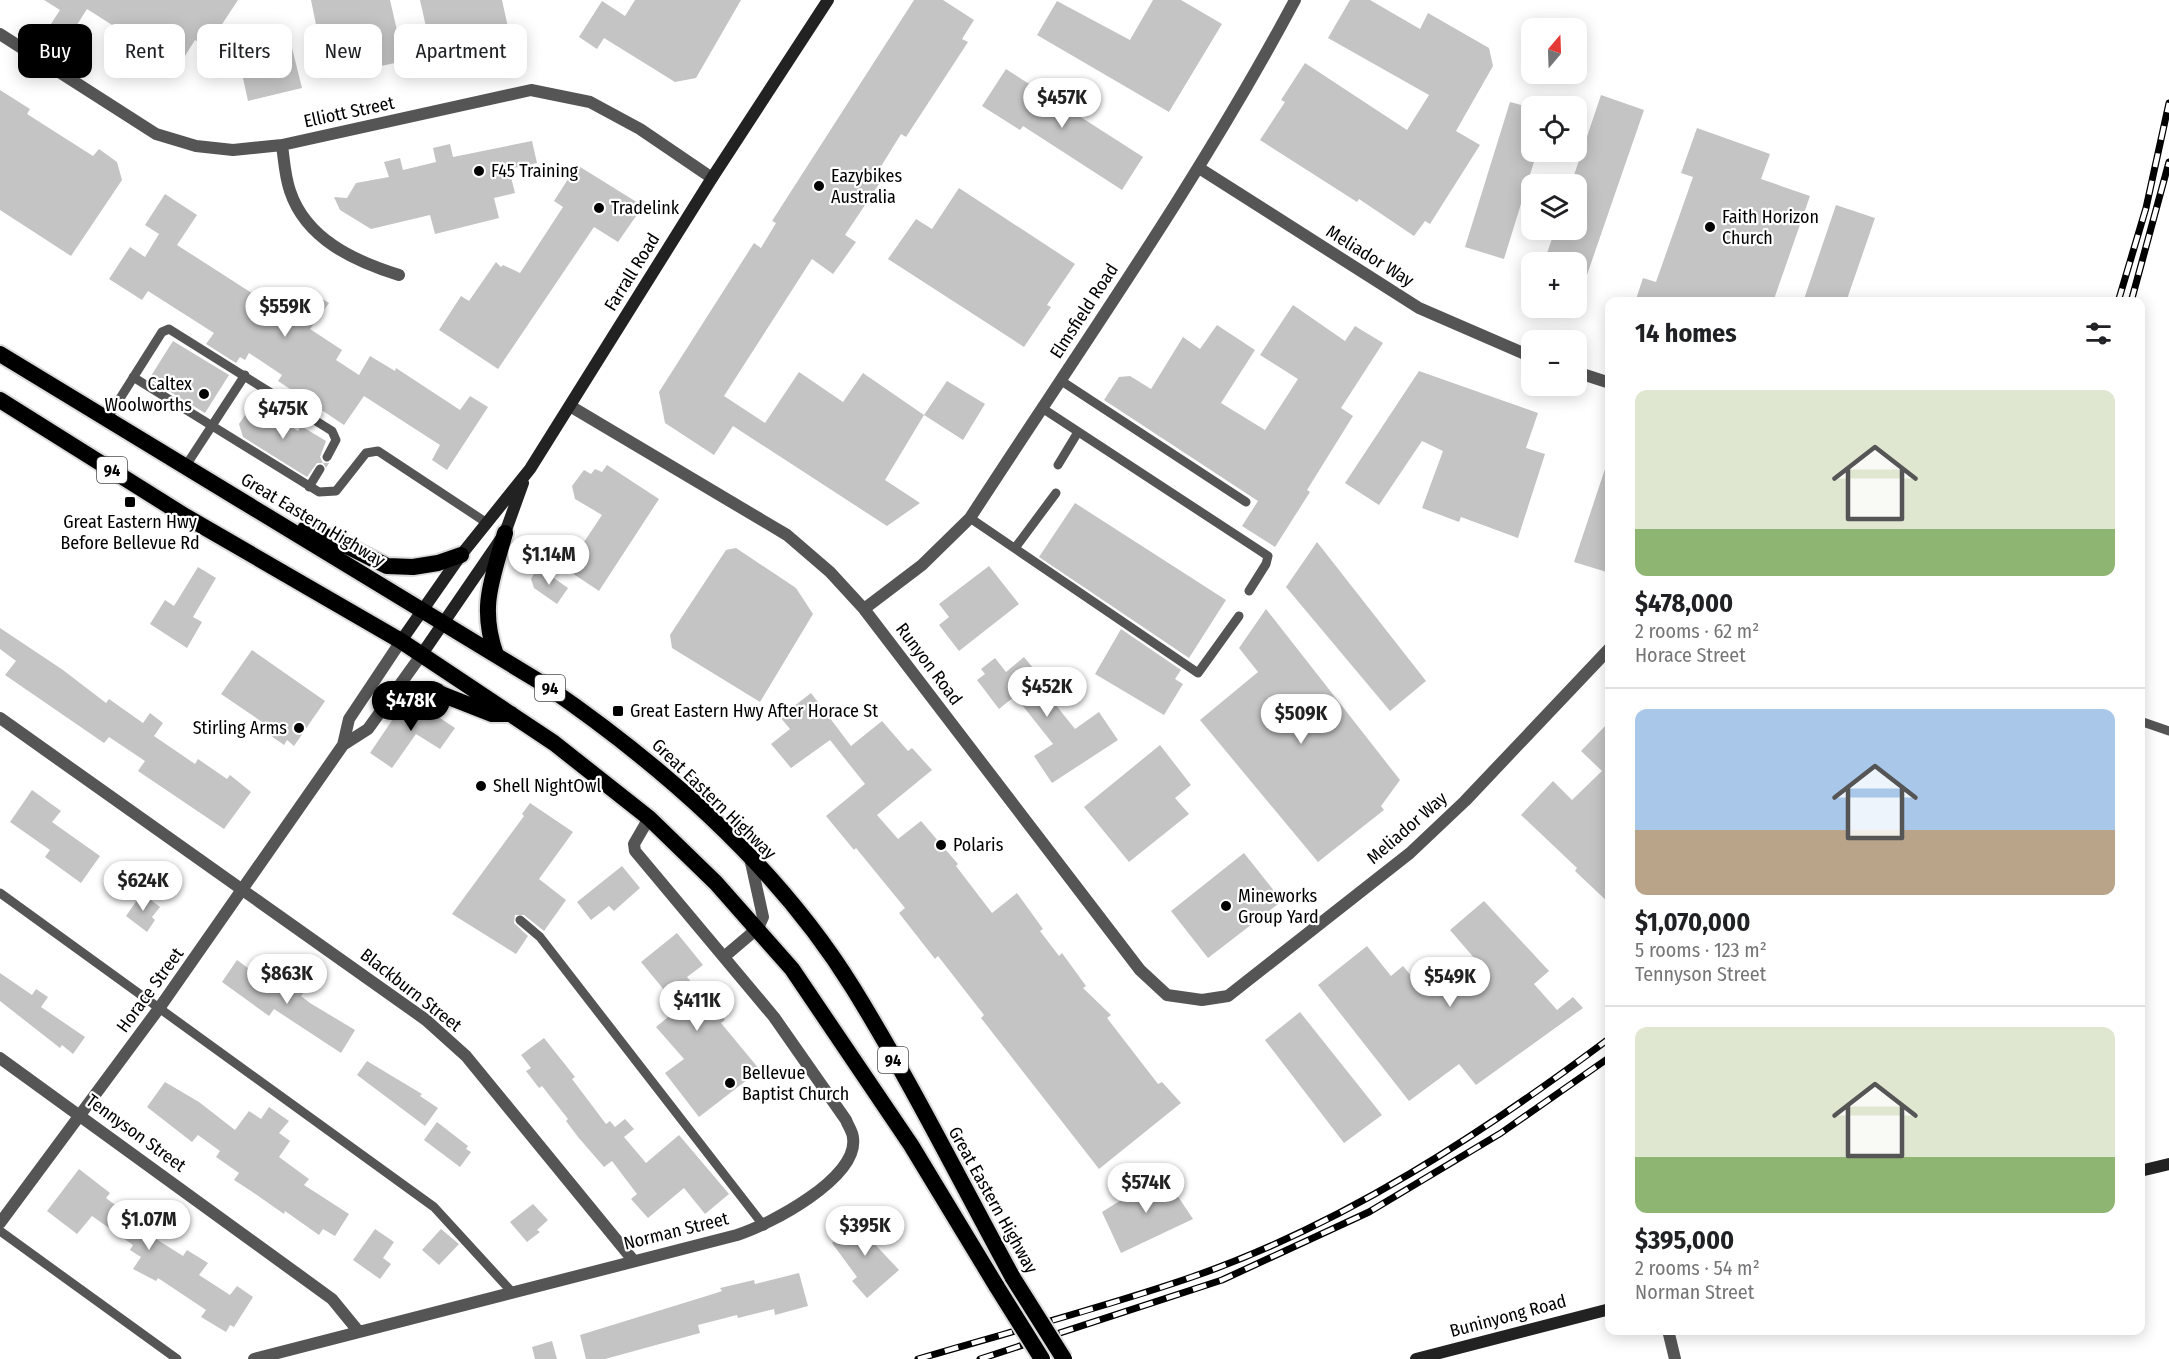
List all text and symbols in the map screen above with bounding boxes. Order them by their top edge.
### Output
north arrow [1521,18,1587,84]
map controls [1521,18,1587,396]
chip: Buy [18,24,92,78]
chip: Rent [104,24,185,78]
chip: Filters [197,24,292,78]
chip: New [304,24,382,78]
chip: Apartment [394,24,527,78]
pin: $457K [1020,78,1104,129]
text: $457K [1037,85,1087,109]
street label: Elliott Street [302,92,396,132]
button: locate [1521,96,1587,162]
place label: F45 Training [491,160,579,182]
marker: F45 Training [472,164,486,178]
place label: Eazybikes Australia [831,165,902,208]
button: layers [1521,174,1587,240]
marker: Eazybikes Australia [812,179,826,193]
place label: Tradelink [611,197,680,219]
marker: Tradelink [592,201,606,215]
place label: Faith Horizon Church [1722,206,1819,249]
street label: Meliador Way [1322,220,1418,292]
marker: Faith Horizon Church [1703,220,1717,234]
street label: Farrall Road [600,229,664,315]
button: + [1521,252,1587,318]
street label: Elmsfield Road [1045,259,1123,363]
pin: $559K [243,287,327,338]
text: $559K [259,294,311,318]
icon: filters [2082,317,2115,350]
text: 14 homes [1635,318,1737,349]
button: − [1521,330,1587,396]
place label: Caltex Woolworths [104,373,192,416]
marker: Caltex Woolworths [197,387,211,401]
pin: $475K [241,389,325,440]
text: $475K [258,396,308,420]
icon: home [1821,429,1929,537]
road number: 94 [97,457,127,483]
street label: Great Eastern Highway [237,468,389,572]
marker: Great Eastern Hwy Before Bellevue Rd [123,495,137,509]
place label: Great Eastern Hwy Before Bellevue Rd [60,511,200,554]
pin: $1.14M [500,535,598,586]
text: $1.14M [522,542,576,566]
text: $478,000 [1635,588,1733,619]
street label: Runyon Road [891,619,967,709]
text: 2 rooms · 62 m² [1635,619,1759,643]
text: Horace Street [1635,643,1746,667]
pin: $452K [1005,667,1089,718]
text: $452K [1022,674,1072,698]
road number: 94 [535,675,565,701]
pin: $478K [369,681,453,732]
text: $478K [386,688,436,712]
pin: $509K [1259,694,1343,745]
place label: Great Eastern Hwy After Horace St [630,700,878,722]
text: $509K [1275,701,1327,725]
marker: Great Eastern Hwy After Horace St [611,704,625,718]
place label: Stirling Arms [193,717,287,739]
marker: Stirling Arms [292,721,306,735]
street label: Great Eastern Highway [647,734,781,864]
icon: home [1821,748,1929,856]
place label: Shell NightOwl [493,775,601,797]
marker: Shell NightOwl [474,779,488,793]
street label: Meliador Way [1362,787,1452,869]
place label: Polaris [953,834,1004,856]
marker: Polaris [934,838,948,852]
pin: $624K [101,861,185,912]
text: $624K [118,868,169,892]
place label: Mineworks Group Yard [1238,885,1319,928]
marker: Mineworks Group Yard [1219,899,1233,913]
text: $1,070,000 [1635,907,1750,938]
text: 5 rooms · 123 m² [1635,938,1767,962]
street label: Horace Street [112,943,188,1037]
street label: Blackburn Street [356,944,466,1036]
pin: $863K [245,954,329,1005]
pin: $549K [1408,957,1492,1008]
text: $863K [261,961,313,985]
text: Tennyson Street [1635,962,1766,986]
text: $549K [1424,964,1476,988]
pin: $411K [655,981,739,1032]
text: $411K [673,988,721,1012]
road number: 94 [878,1047,908,1073]
place label: Bellevue Baptist Church [742,1062,849,1105]
icon: home [1821,1066,1929,1174]
marker: Bellevue Baptist Church [723,1076,737,1090]
street label: Tennyson Street [82,1089,190,1177]
street label: Great Eastern Highway [944,1123,1042,1277]
pin: $574K [1104,1163,1188,1214]
text: $574K [1121,1170,1171,1194]
pin: $1.07M [100,1200,198,1251]
pin: $395K [823,1206,907,1257]
text: $1.07M [121,1207,177,1231]
street label: Norman Street [621,1207,731,1255]
text: $395K [839,1213,891,1237]
text: $395,000 [1635,1225,1734,1256]
text: 2 rooms · 54 m² [1635,1256,1760,1280]
text: Norman Street [1635,1280,1754,1304]
street label: Buninyong Road [1447,1290,1569,1342]

